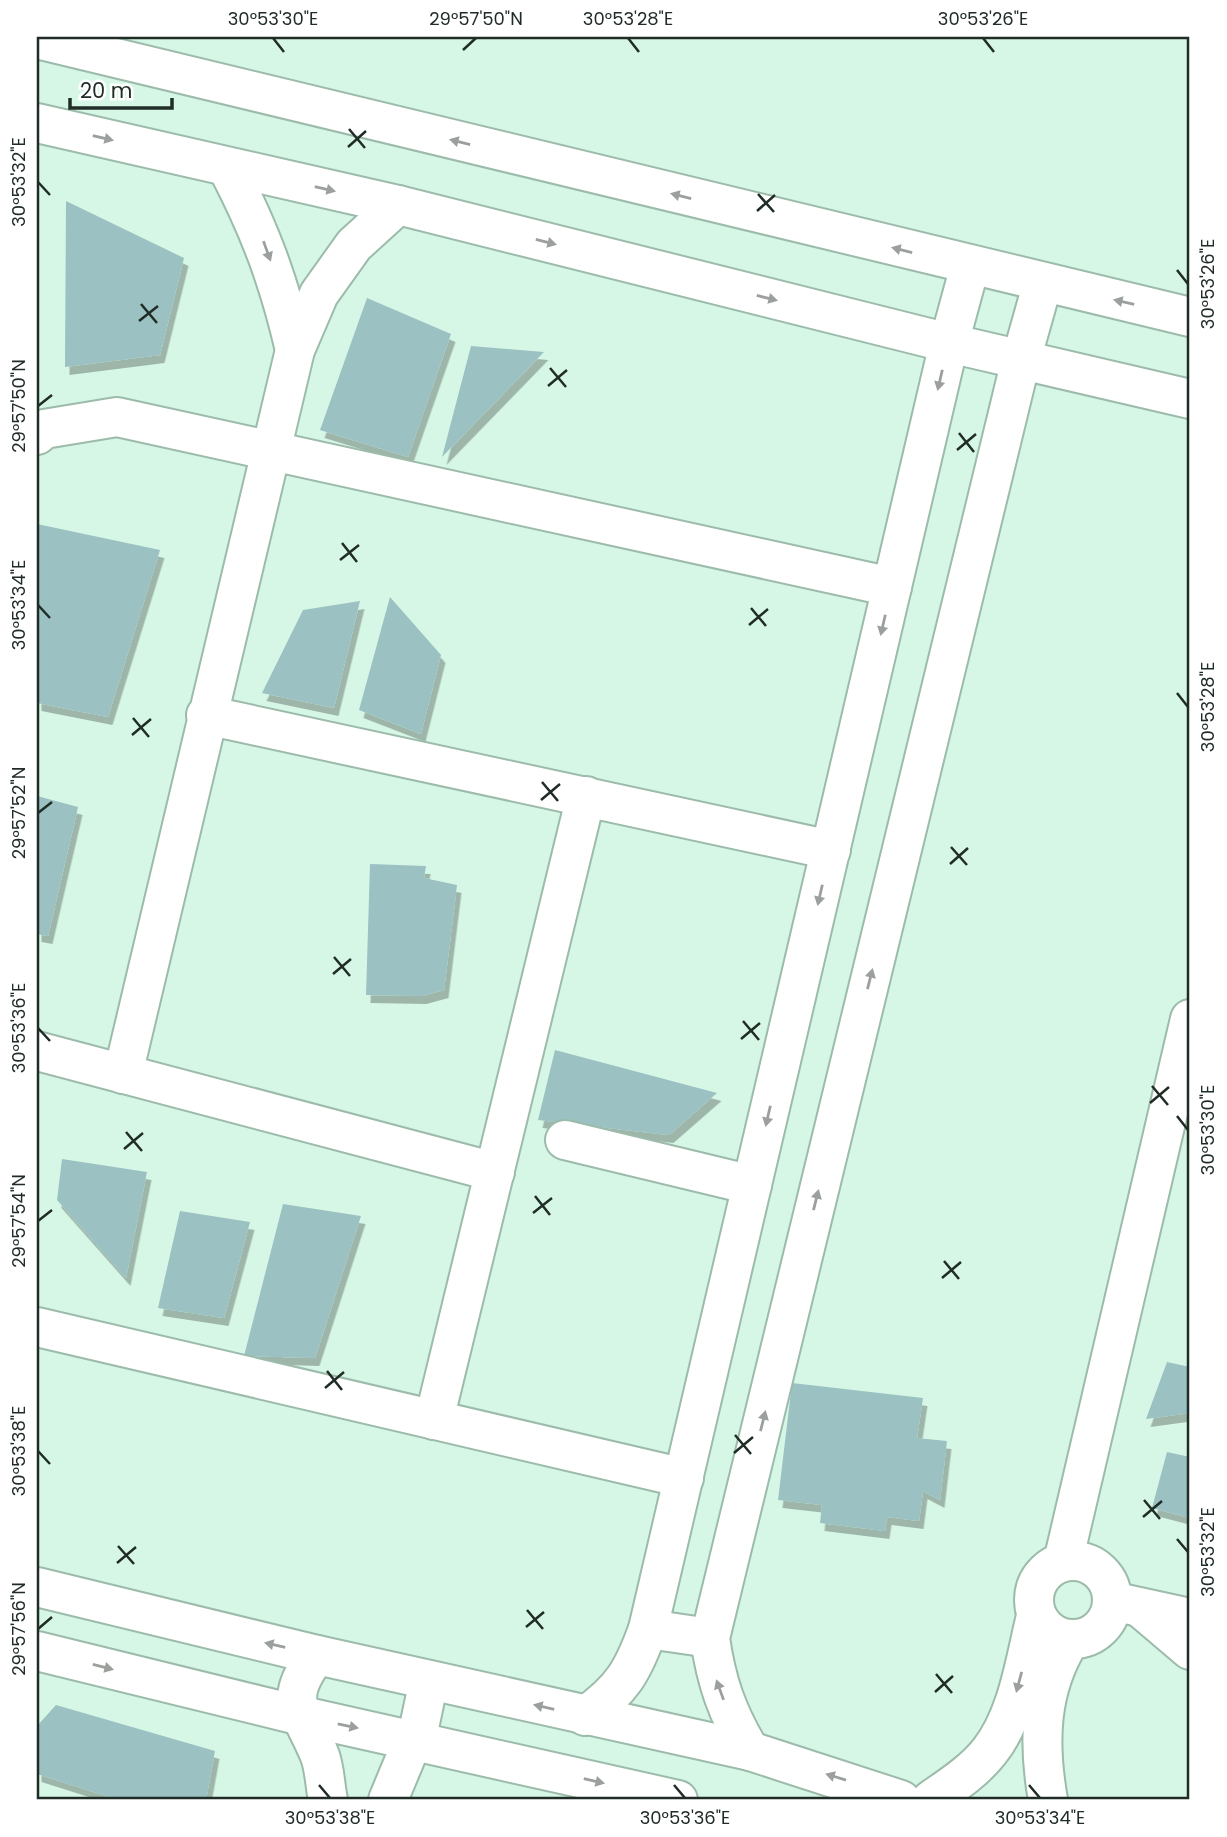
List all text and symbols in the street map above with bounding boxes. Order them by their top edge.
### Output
text: 30°53'30"E [228,6,318,31]
text: 29°57'50"N [429,6,523,31]
text: 30°53'28"E [583,6,673,31]
text: 30°53'26"E [938,6,1028,31]
scale bar [70,66,172,110]
text: 20 m [80,76,133,105]
one-way arrow [92,133,114,144]
one-way arrow [449,136,471,147]
text: 30°53'32"E [6,137,31,227]
one-way arrow [314,184,336,195]
one-way arrow [670,190,692,201]
one-way arrow [535,237,557,248]
text: 30°53'26"E [1195,239,1220,329]
one-way arrow [262,240,273,261]
one-way arrow [891,244,913,255]
one-way arrow [756,293,778,304]
one-way arrow [1113,296,1135,307]
text: 29°57'50"N [6,359,31,453]
one-way arrow [935,369,946,391]
text: 30°53'34"E [6,560,31,650]
one-way arrow [877,614,888,636]
text: 30°53'28"E [1195,662,1220,752]
text: 29°57'52"N [6,767,31,859]
one-way arrow [814,884,825,906]
one-way arrow [865,968,876,990]
text: 30°53'36"E [6,983,31,1073]
text: 30°53'30"E [1195,1085,1220,1175]
one-way arrow [763,1105,774,1127]
text: 29°57'54"N [6,1174,31,1268]
one-way arrow [811,1189,822,1211]
text: 30°53'38"E [6,1406,31,1496]
one-way arrow [758,1410,769,1432]
text: 30°53'32"E [1195,1507,1220,1597]
text: 29°57'56"N [6,1582,31,1676]
one-way arrow [263,1639,285,1650]
one-way arrow [92,1662,114,1673]
one-way arrow [1013,1671,1024,1693]
one-way arrow [714,1679,725,1700]
one-way arrow [533,1701,555,1712]
one-way arrow [337,1721,359,1732]
one-way arrow [826,1772,847,1782]
one-way arrow [583,1776,605,1787]
text: 30°53'38"E [285,1805,375,1830]
text: 30°53'36"E [640,1805,730,1830]
text: 30°53'34"E [995,1805,1085,1830]

